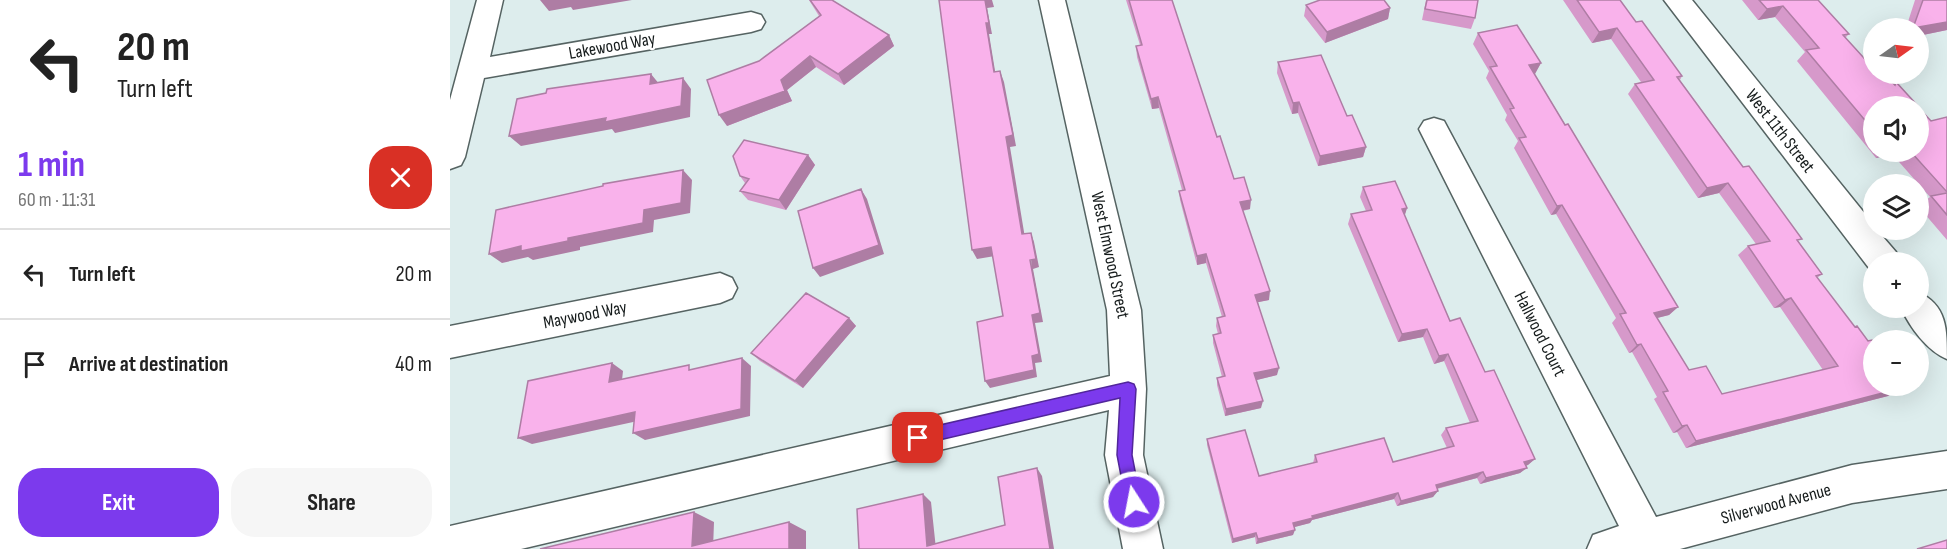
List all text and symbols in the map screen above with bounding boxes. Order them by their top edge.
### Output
north arrow [1863,18,1929,84]
map controls [1863,18,1929,396]
text: 20 m [117,22,190,73]
icon: left [18,24,96,102]
street label: Lakewood Way [567,28,657,64]
text: Turn left [117,73,193,105]
street label: West 11th Street [1741,85,1819,177]
button: sound [1863,96,1929,162]
text: 1 min [18,144,85,187]
button: close [369,146,432,209]
button: layers [1863,174,1929,240]
text: 60 m · 11:31 [18,188,95,212]
street label: West Elmwood Street [1086,190,1134,321]
button: + [1863,252,1929,318]
icon: left [18,258,51,291]
text: Turn left [69,261,135,288]
text: 20 m [396,261,432,288]
street label: Hallwood Court [1510,288,1571,380]
street label: Maywood Way [541,297,629,333]
button: − [1863,330,1929,396]
icon: arrive [18,348,51,381]
text: Arrive at destination [69,351,228,378]
text: 40 m [395,351,432,378]
pin [892,412,943,463]
icon: arrive [901,421,934,454]
button: Exit [18,468,219,537]
button: Share [231,468,432,537]
position arrow [1102,470,1166,534]
street label: Silverwood Avenue [1719,479,1833,529]

